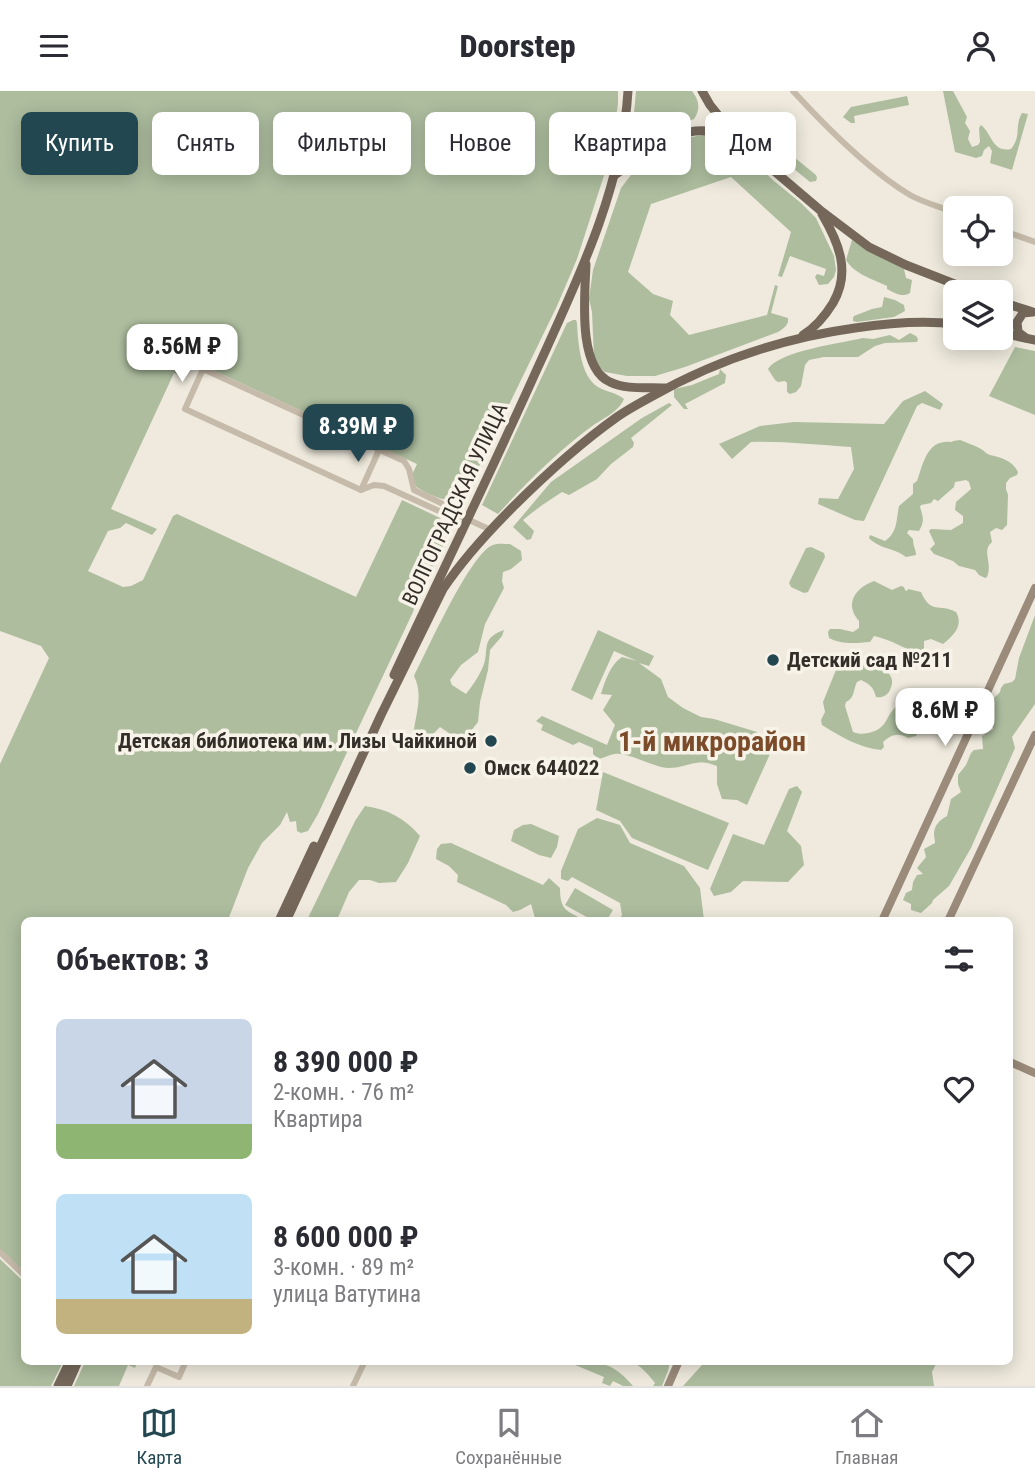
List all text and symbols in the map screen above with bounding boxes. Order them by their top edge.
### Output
icon: menu [35,27,73,65]
text: Doorstep [459,27,576,65]
icon: person [962,27,1000,65]
chip: Купить [21,112,138,175]
chip: Снять [152,112,259,175]
chip: Фильтры [273,112,411,175]
chip: Новое [425,112,535,175]
chip: Квартира [549,112,691,175]
chip: Дом [705,112,796,175]
map controls [943,196,1013,350]
button: locate [943,196,1013,266]
button: layers [943,280,1013,350]
pin: 8.56M ₽ [117,324,247,384]
text: 8.56M ₽ [143,333,221,360]
street label: ВОЛГОГРАДСКАЯ УЛИЦА [398,399,512,609]
pin: 8.39M ₽ [293,405,423,464]
text: 8.39M ₽ [319,413,397,440]
place label: Детский сад №211 [787,648,952,672]
marker: Детский сад №211 [765,652,781,668]
pin: 8.6M ₽ [888,689,1002,748]
text: 8.6M ₽ [911,697,979,724]
district label: 1-й микрорайон [618,725,806,758]
place label: Детская библиотека им. Лизы Чайкиной [118,729,477,753]
marker: Детская библиотека им. Лизы Чайкиной [483,733,499,749]
place label: Омск 644022 [484,756,599,780]
marker: Омск 644022 [462,760,478,776]
icon: filters [940,940,978,978]
text: Объектов: 3 [56,942,209,977]
text: 8 390 000 ₽ [273,1044,419,1079]
icon: home [112,1047,196,1131]
icon: heart [940,1070,978,1108]
text: 2-комн. · 76 m² [273,1079,414,1106]
text: Квартира [273,1106,363,1133]
text: 8 600 000 ₽ [273,1219,419,1254]
icon: home [112,1222,196,1306]
icon: heart [940,1245,978,1283]
text: 3-комн. · 89 m² [273,1254,414,1281]
text: улица Ватутина [273,1281,421,1308]
tab: Карта [137,1404,182,1469]
tab: Сохранённые [455,1404,562,1469]
tab: Главная [835,1404,898,1469]

